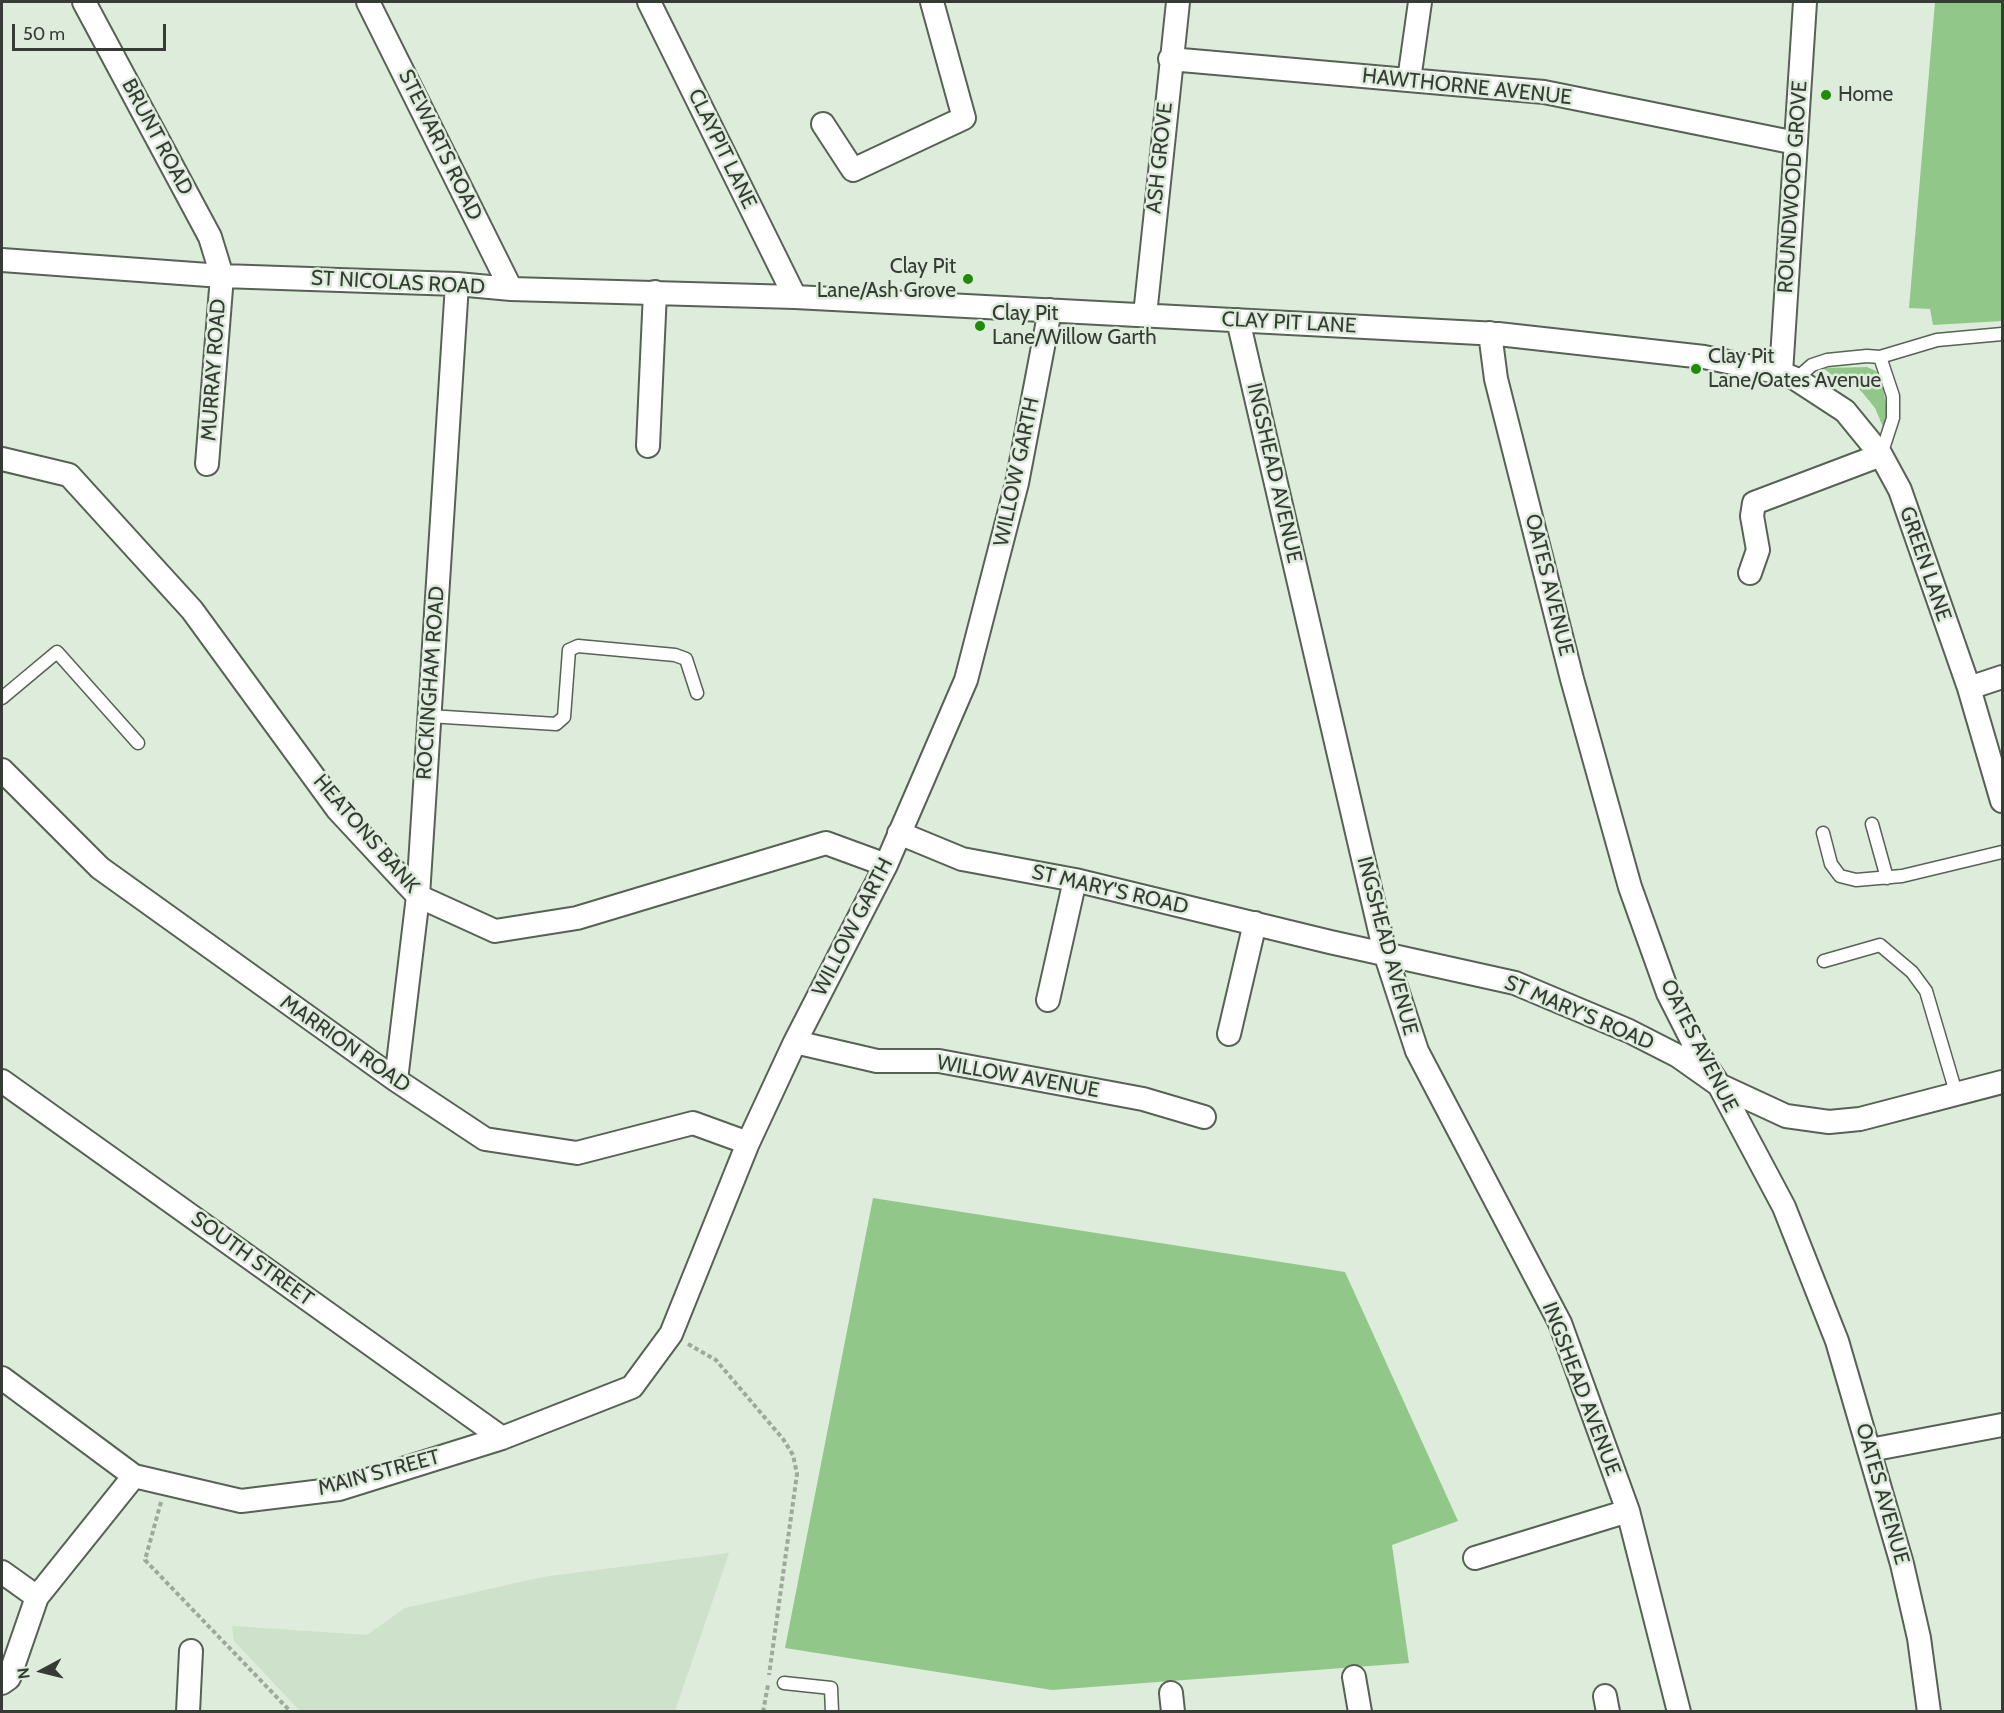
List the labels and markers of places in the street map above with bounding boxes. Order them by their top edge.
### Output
place label: Home [1838,82,1893,108]
marker: Home [1819,88,1833,102]
place label: Clay Pit Lane/Ash Grove [817,254,956,304]
marker: Clay Pit Lane/Ash Grove [961,272,975,286]
place label: Clay Pit Lane/Willow Garth [992,301,1157,351]
marker: Clay Pit Lane/Willow Garth [973,319,987,333]
place label: Clay Pit Lane/Oates Avenue [1708,344,1881,394]
marker: Clay Pit Lane/Oates Avenue [1689,362,1703,376]

